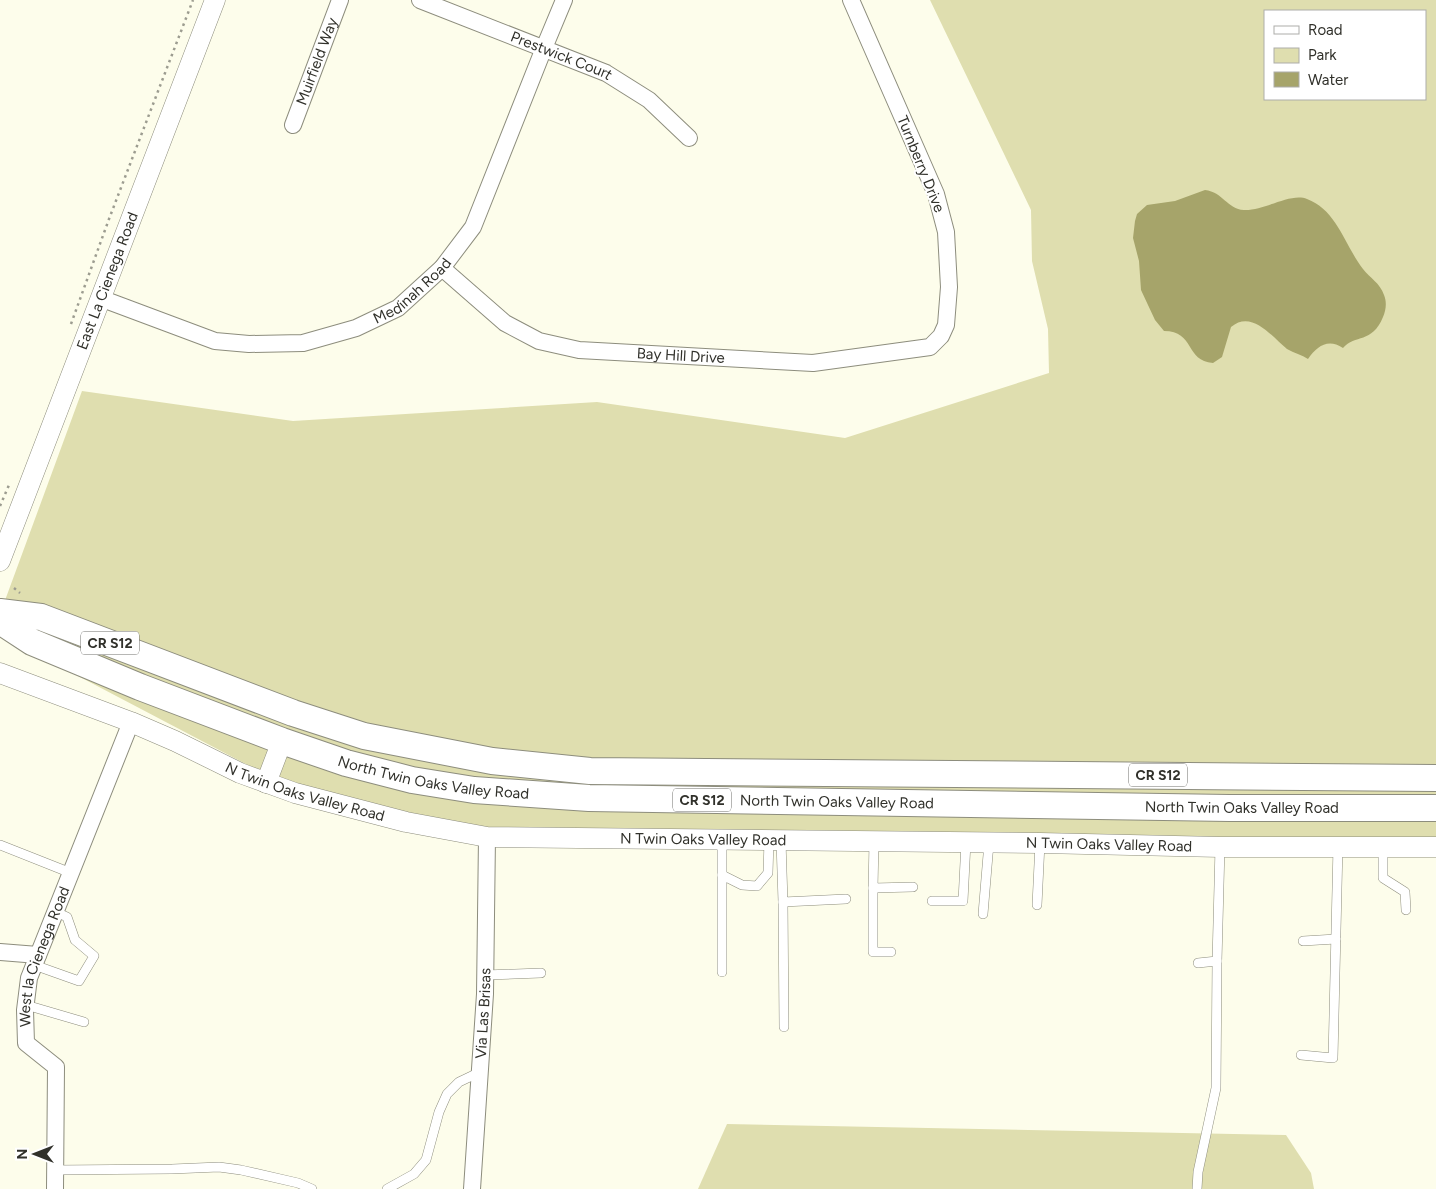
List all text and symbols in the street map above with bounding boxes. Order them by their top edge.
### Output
legend [1264,10,1426,100]
street label: Muirfield Way [292,15,342,108]
text: Road [1308,21,1343,39]
street label: Prestwick Court [508,27,616,84]
text: Park [1308,46,1337,64]
text: Water [1308,71,1348,89]
street label: Turnberry Drive [893,113,949,215]
street label: East La Cienega Road [73,210,142,352]
street label: Medinah Road [370,255,455,327]
street label: Bay Hill Drive [636,344,725,367]
road number: CR S12 [81,632,139,654]
street label: North Twin Oaks Valley Road [336,752,530,803]
street label: N Twin Oaks Valley Road [222,758,387,825]
road number: CR S12 [1129,764,1187,786]
road number: CR S12 [673,788,731,812]
street label: North Twin Oaks Valley Road [740,791,934,812]
street label: North Twin Oaks Valley Road [1145,798,1339,817]
street label: N Twin Oaks Valley Road [620,829,786,849]
street label: N Twin Oaks Valley Road [1026,834,1192,855]
street label: West la Cienega Road [16,884,74,1027]
street label: Via Las Brisas [472,968,494,1059]
north arrow [10,1129,60,1179]
text: N [14,1149,31,1159]

